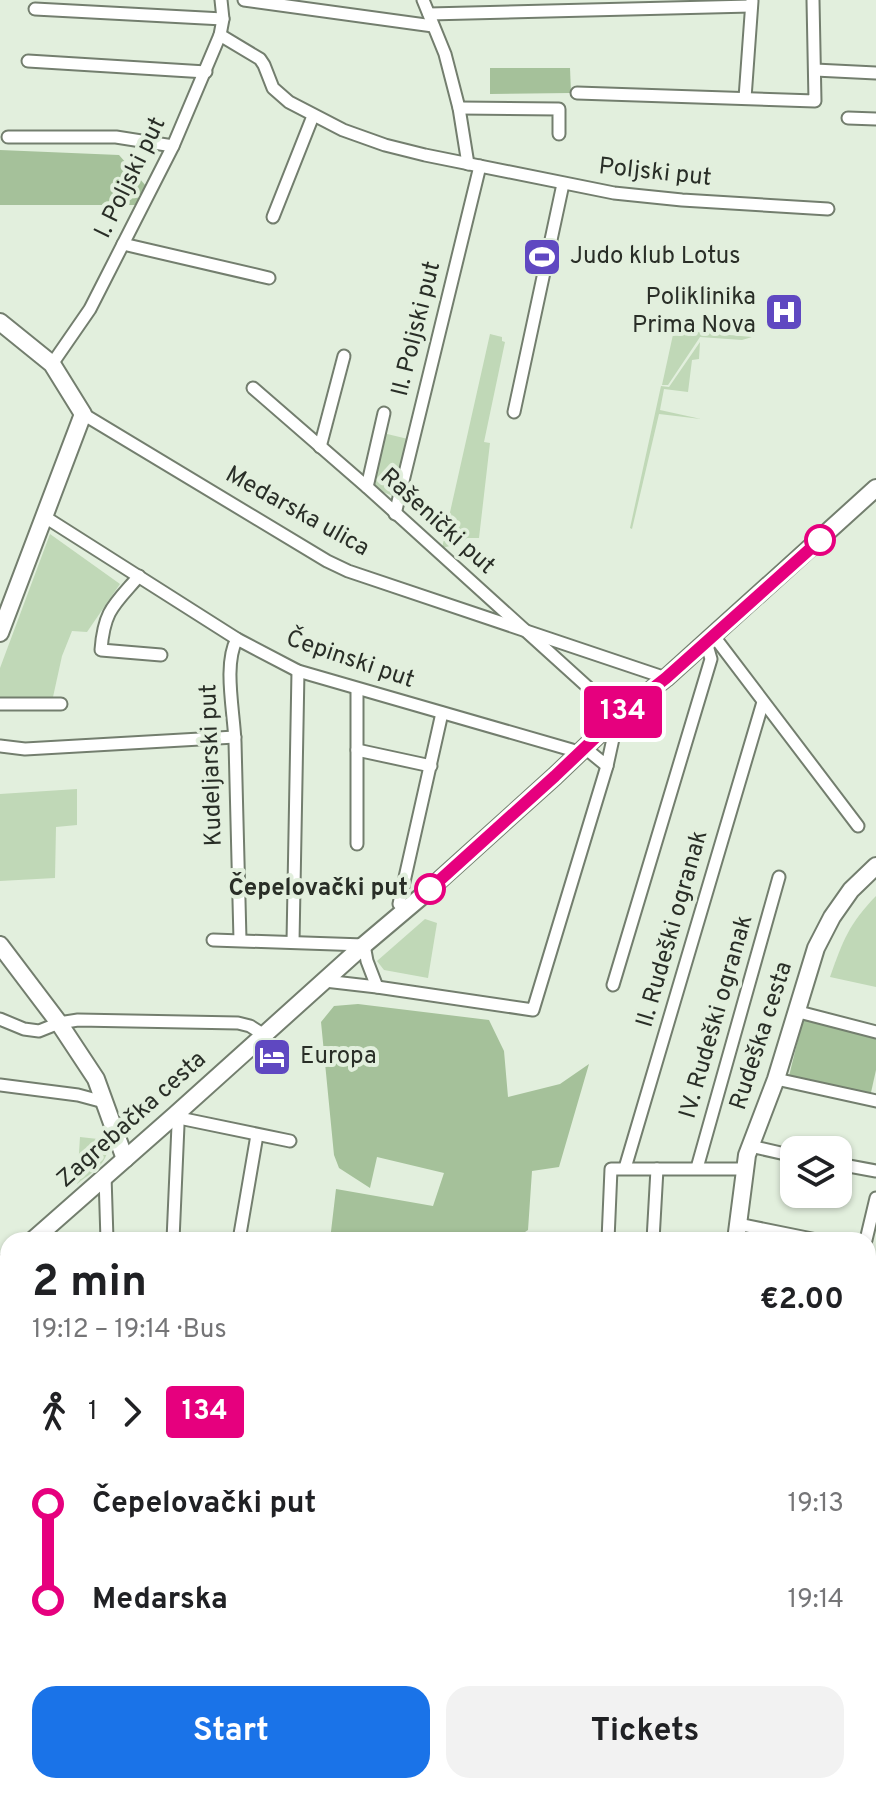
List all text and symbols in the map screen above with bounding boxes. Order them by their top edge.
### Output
street label: I. Poljski put [89,112,173,244]
street label: Poljski put [597,152,713,194]
sports icon: Judo klub Lotus [521,236,563,278]
place label: Judo klub Lotus [570,242,741,272]
street label: II. Poljski put [386,258,448,400]
place label: Poliklinika Prima Nova [632,283,756,341]
hospital icon: Poliklinika Prima Nova [763,291,805,333]
street label: Medarska ulica [220,460,374,564]
street label: Rašenički put [373,462,501,582]
unlabelled marker [805,525,835,555]
street label: Čepinski put [282,622,419,696]
street label: Kudeljarski put [194,683,230,847]
line badge: 134 [577,686,669,738]
text: 134 [600,694,646,730]
street label: II. Rudeški ogranak [631,827,715,1031]
place label: Čepelovački put [228,872,408,904]
marker: Čepelovački put [415,874,445,904]
street label: IV. Rudeški ogranak [674,912,760,1122]
street label: Rudeška cesta [724,958,800,1114]
hotel icon: Europa [251,1036,293,1078]
place label: Europa [300,1042,377,1072]
street label: Zagrebačka cesta [51,1045,213,1195]
map controls [780,1136,852,1208]
button: layers [780,1136,852,1208]
text: 2 min [32,1256,147,1312]
text: €2.00 [760,1282,844,1319]
text: 19:12 – 19:14 · Bus [32,1314,227,1347]
icon: walk [32,1390,76,1434]
icon: forward [110,1390,154,1434]
text: 134 [182,1394,228,1430]
text: 1 [88,1396,98,1429]
text: Čepelovački put [92,1486,316,1523]
text: 19:13 [788,1488,844,1521]
text: Medarska [92,1582,228,1619]
text: 19:14 [788,1584,844,1617]
button: Start [32,1686,430,1778]
button: Tickets [446,1686,844,1778]

